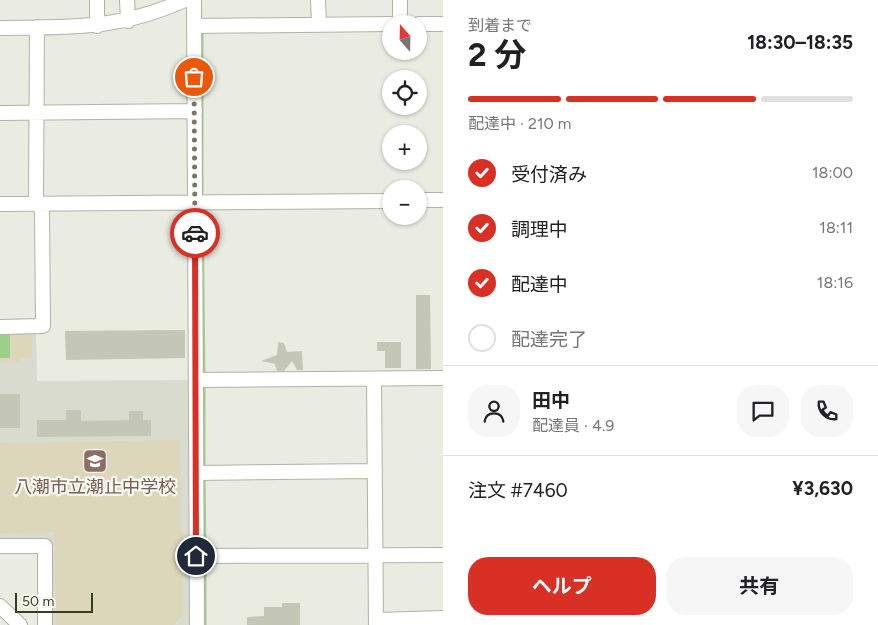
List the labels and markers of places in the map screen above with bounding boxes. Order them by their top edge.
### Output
pin [173,56,215,98]
school or university icon: 八潮市立潮止中学校 [82,448,108,474]
place label: 八潮市立潮止中学校 [14,476,176,498]
pin [175,535,217,577]

